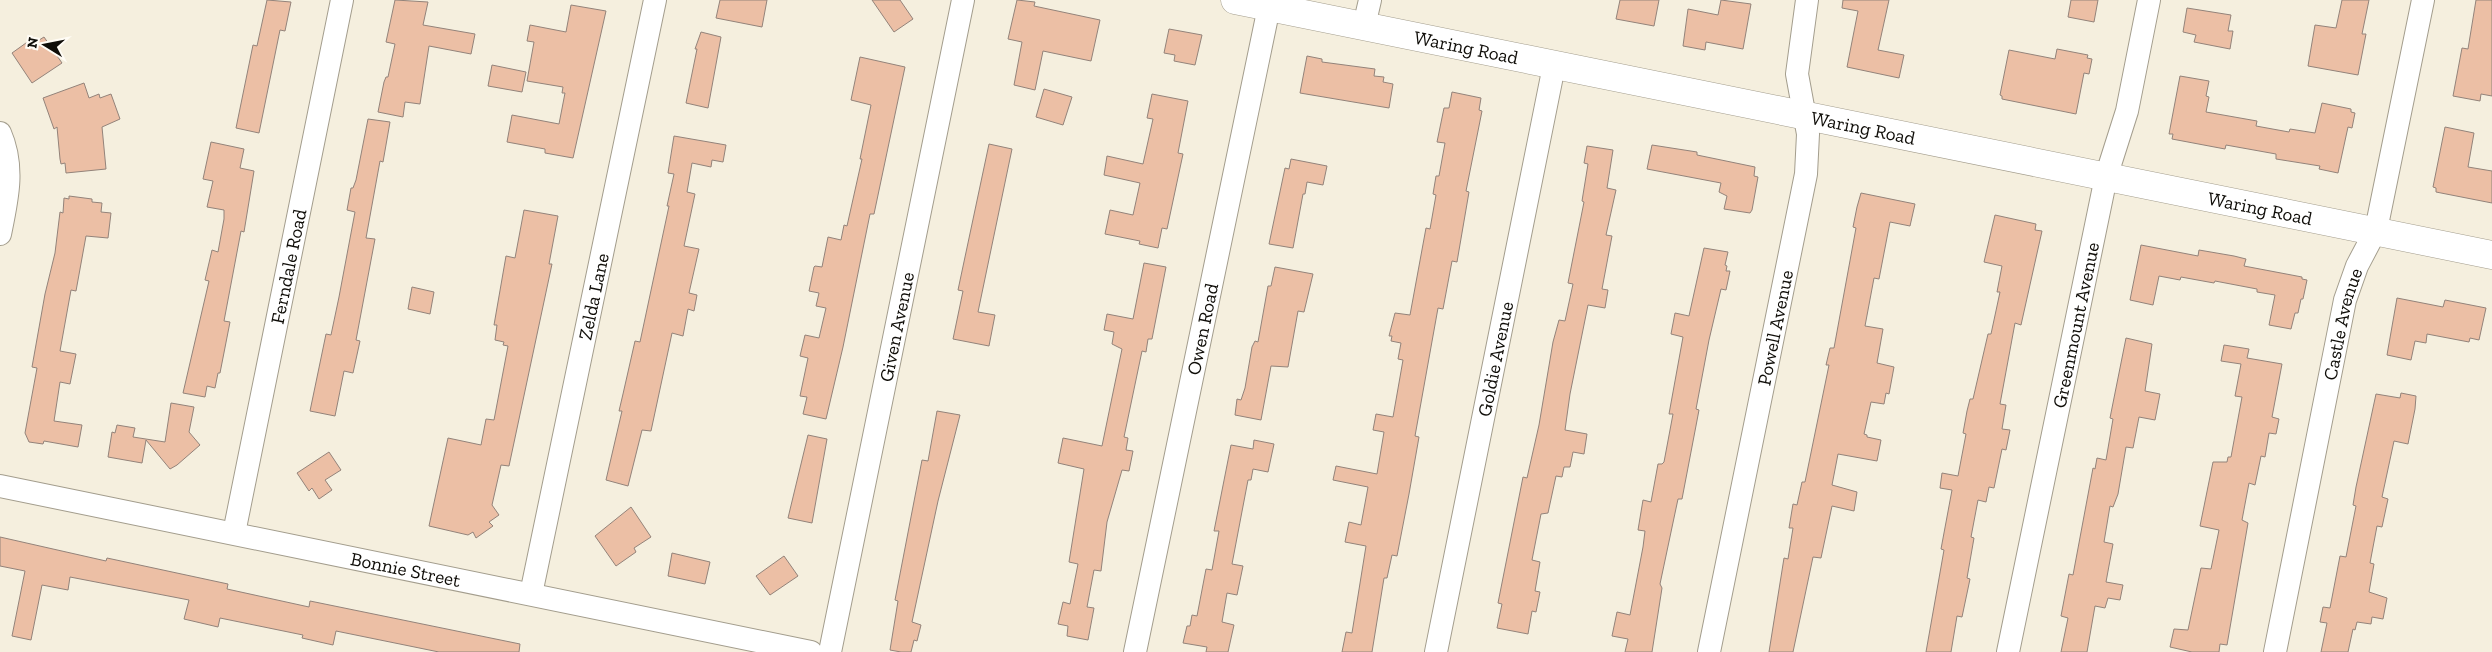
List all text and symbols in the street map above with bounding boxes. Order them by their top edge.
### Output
north arrow [20,20,70,70]
street label: Waring Road [1412,25,1521,69]
text: N [23,36,42,50]
street label: Waring Road [1809,106,1918,149]
street label: Waring Road [2206,186,2315,230]
street label: Ferndale Road [265,206,311,326]
street label: Greenmount Avenue [2047,240,2104,410]
street label: Zelda Lane [573,251,613,342]
street label: Castle Avenue [2318,264,2367,382]
street label: Powell Avenue [1752,268,1798,387]
street label: Given Avenue [874,270,919,384]
street label: Owen Road [1181,280,1223,377]
street label: Goldie Avenue [1472,299,1518,418]
street label: Bonnie Street [349,547,463,591]

